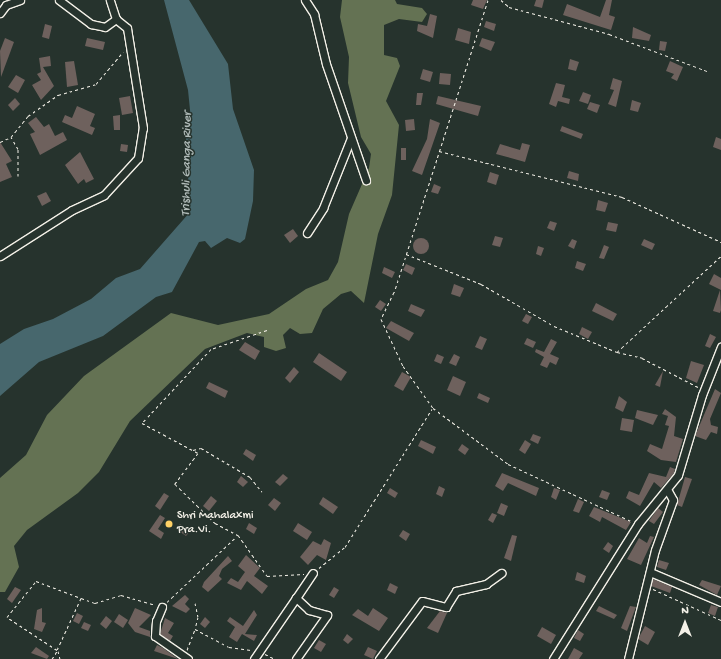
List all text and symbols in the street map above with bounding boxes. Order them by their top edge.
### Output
water label: Trishuli Ganga River [179,111,197,217]
place label: Shri Mahalaxmi Pra.Vi. [177,510,254,538]
marker: Shri Mahalaxmi Pra.Vi. [164,519,174,529]
north arrow [665,603,705,643]
text: N [681,605,689,617]

